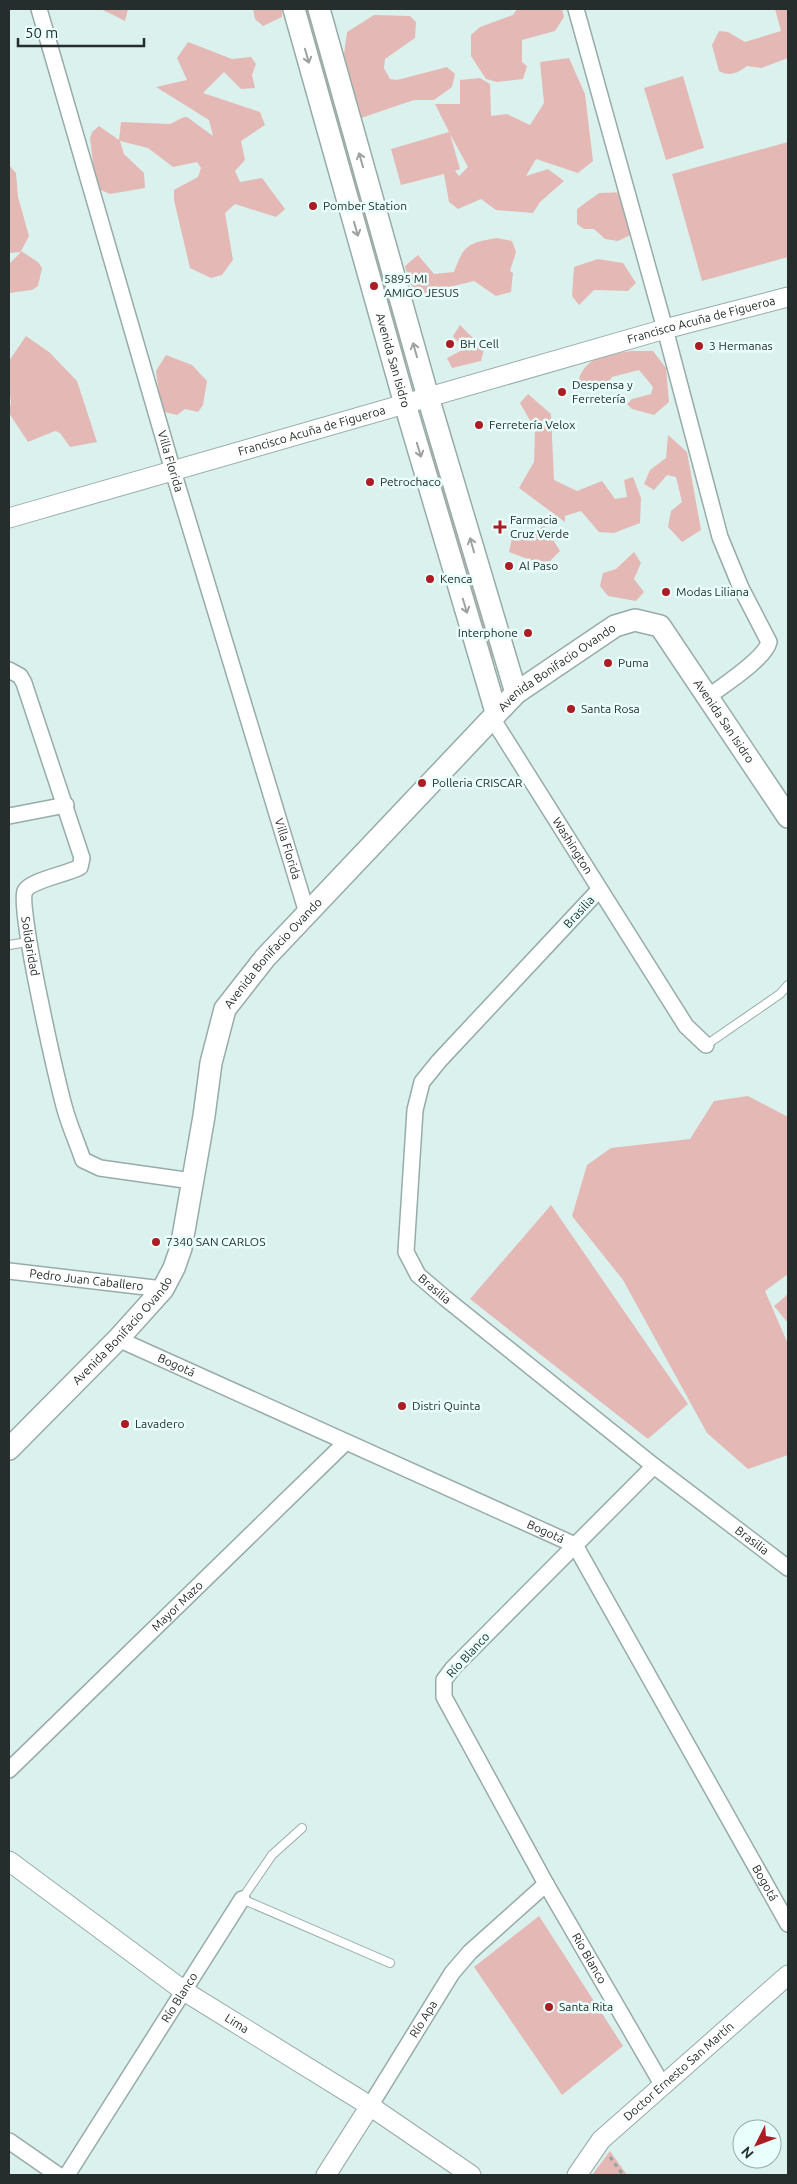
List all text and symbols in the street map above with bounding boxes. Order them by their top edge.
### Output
scale bar [18,15,144,47]
text: 50 m [25,24,58,41]
one-way arrow [303,47,312,63]
one-way arrow [356,152,366,168]
place label: Pomber Station [323,199,407,212]
marker: Pomber Station [307,200,319,212]
one-way arrow [352,220,361,236]
place label: 5895 MI AMIGO JESUS [384,272,459,299]
marker: 5895 MI AMIGO JESUS [368,280,380,292]
street label: Francisco Acuña de Figueroa [626,294,776,346]
street label: Avenida San Isidro [374,311,413,409]
place label: BH Cell [460,337,499,350]
marker: BH Cell [444,338,456,350]
place label: 3 Hermanas [709,339,773,352]
marker: 3 Hermanas [693,340,705,352]
one-way arrow [410,342,420,358]
place label: Despensa y Ferretería [572,378,633,405]
marker: Despensa y Ferretería [556,386,568,398]
street label: Francisco Acuña de Figueroa [236,403,387,458]
place label: Ferretería Velox [489,418,575,431]
marker: Ferretería Velox [473,419,485,431]
street label: Villa Florida [156,429,186,493]
one-way arrow [415,442,425,458]
place label: Petrochaco [380,475,441,488]
marker: Petrochaco [364,476,376,488]
place label: Farmacia Cruz Verde [510,513,569,540]
marker: Farmacia Cruz Verde [494,521,506,533]
one-way arrow [467,537,477,553]
place label: Al Paso [519,559,558,572]
marker: Al Paso [503,560,515,572]
place label: Kenca [440,572,472,585]
marker: Kenca [424,573,436,585]
place label: Modas Liliana [676,585,749,598]
marker: Modas Liliana [660,586,672,598]
one-way arrow [461,598,471,614]
street label: Avenida Bonifacio Ovando [495,621,618,714]
place label: Interphone [458,626,518,639]
marker: Interphone [522,627,534,639]
place label: Puma [618,656,649,669]
marker: Puma [602,657,614,669]
street label: Avenida San Isidro [692,677,757,765]
place label: Santa Rosa [581,702,640,715]
marker: Santa Rosa [565,703,577,715]
place label: Polleria CRISCAR [432,776,523,789]
marker: Polleria CRISCAR [416,777,428,789]
street label: Washington [550,815,596,876]
street label: Villa Florida [273,817,303,881]
street label: Brasilia [561,893,597,930]
street label: Avenida Bonifacio Ovando [221,895,324,1010]
street label: Solidaridad [19,916,42,977]
place label: 7340 SAN CARLOS [166,1235,265,1248]
marker: 7340 SAN CARLOS [150,1236,162,1248]
street label: Pedro Juan Caballero [29,1266,144,1293]
street label: Brasilia [416,1271,454,1306]
street label: Avenida Bonifacio Ovando [70,1275,174,1387]
street label: Bogotá [156,1351,197,1379]
place label: Distri Quinta [412,1399,480,1412]
marker: Distri Quinta [396,1400,408,1412]
place label: Lavadero [135,1417,185,1430]
marker: Lavadero [119,1418,131,1430]
street label: Bogotá [525,1517,566,1545]
street label: Brasilia [733,1523,772,1557]
street label: Mayor Mazo [149,1578,205,1633]
street label: Río Blanco [444,1630,492,1680]
street label: Bogotá [750,1862,781,1903]
street label: Rio Blanco [570,1930,609,1986]
street label: Río Blanco [158,1970,200,2025]
street label: Río Apa [407,1998,439,2040]
place label: Santa Rita [559,2000,613,2013]
marker: Santa Rita [543,2001,555,2013]
street label: Lima [223,2011,251,2035]
street label: Doctor Ernesto San Martín [621,2019,736,2123]
north arrow [732,2119,782,2169]
text: N [738,2143,757,2162]

